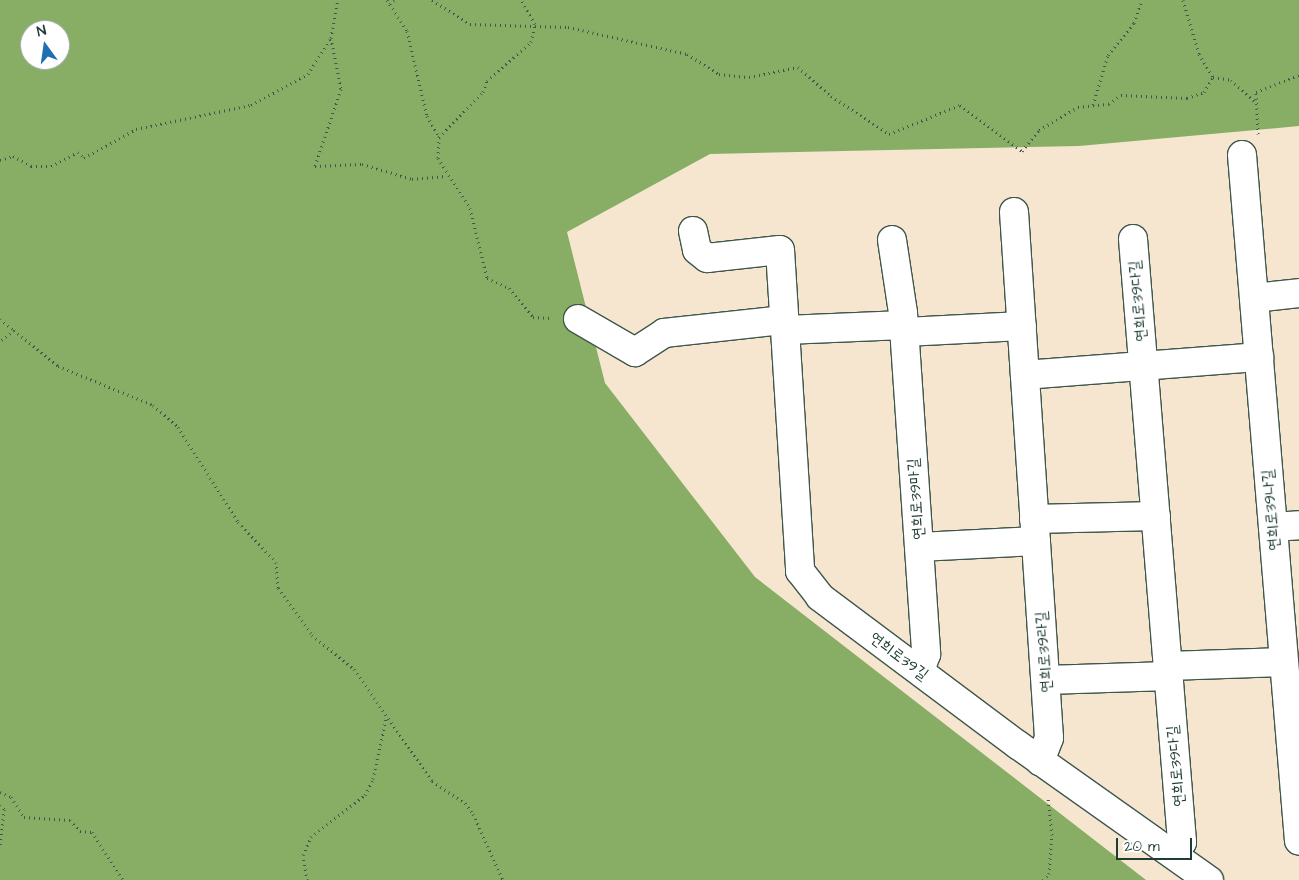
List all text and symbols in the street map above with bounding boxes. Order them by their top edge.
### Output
north arrow [20,20,70,70]
text: N [35,21,48,42]
street label: 연희로39다길 [1125,260,1151,342]
street label: 연희로39마길 [904,458,928,540]
street label: 연희로39나길 [1258,469,1284,551]
street label: 연희로39라길 [1032,611,1056,693]
street label: 연희로39길 [866,628,932,684]
street label: 연희로39다길 [1163,725,1189,807]
scale bar [1119,828,1195,860]
text: 20 m [1124,836,1160,857]

